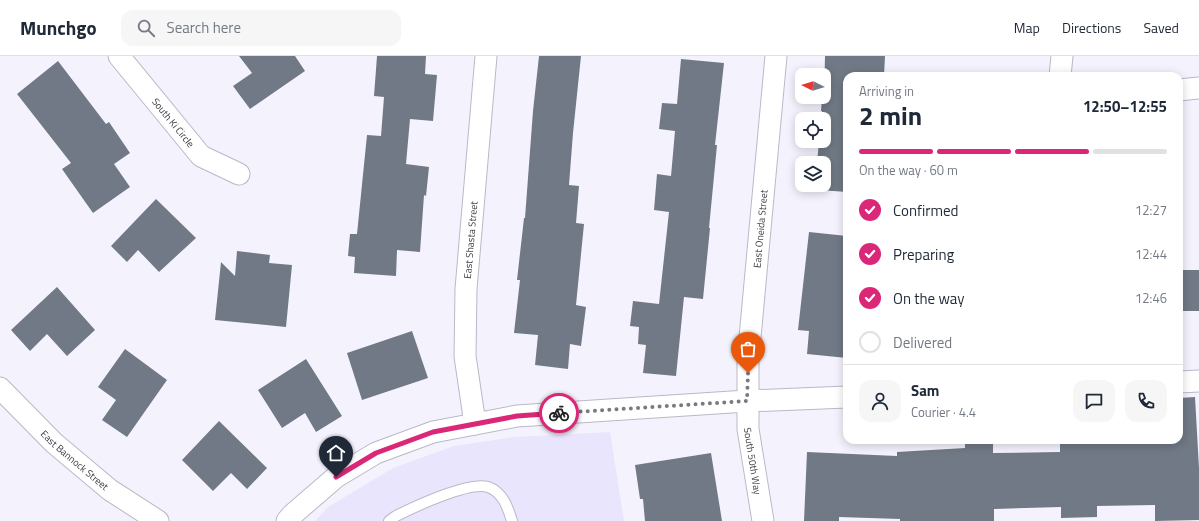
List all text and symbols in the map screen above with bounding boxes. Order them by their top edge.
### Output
search box [121,10,401,46]
text: Munchgo [20,13,97,42]
text: Search here [167,16,241,39]
icon: search [135,17,157,39]
text: Map [1014,17,1040,38]
text: Directions [1062,17,1121,38]
text: Saved [1143,17,1179,38]
north arrow [795,68,831,104]
map controls [795,68,831,192]
text: Arriving in [859,81,914,101]
street label: South Ki Circle [148,95,198,151]
text: 12:50–12:55 [1083,95,1167,118]
text: 2 min [859,96,922,135]
button: locate [795,112,831,148]
button: layers [795,156,831,192]
text: On the way · 60 m [859,160,958,180]
street label: East Oneida Street [749,189,772,269]
icon: check [859,199,881,221]
text: Confirmed [893,199,958,222]
street label: East Shasta Street [460,200,482,279]
text: 12:27 [1135,200,1167,220]
icon: check [859,243,881,265]
text: Preparing [893,243,954,266]
text: 12:44 [1135,244,1167,264]
icon: check [859,287,881,309]
text: On the way [893,287,965,310]
text: 12:46 [1135,288,1167,308]
text: Delivered [893,331,952,354]
pin [731,332,765,373]
icon: bag [737,338,759,360]
text: Sam [911,379,939,402]
button: person [859,380,901,422]
button: chat [1073,380,1115,422]
button: phone [1125,380,1167,422]
courier [539,393,579,433]
icon: bike [548,402,570,424]
text: Courier · 4.4 [911,402,976,422]
street label: South 50th Way [740,426,765,496]
street label: East Bannock Street [37,427,112,494]
pin [319,436,353,477]
icon: home [325,442,347,464]

